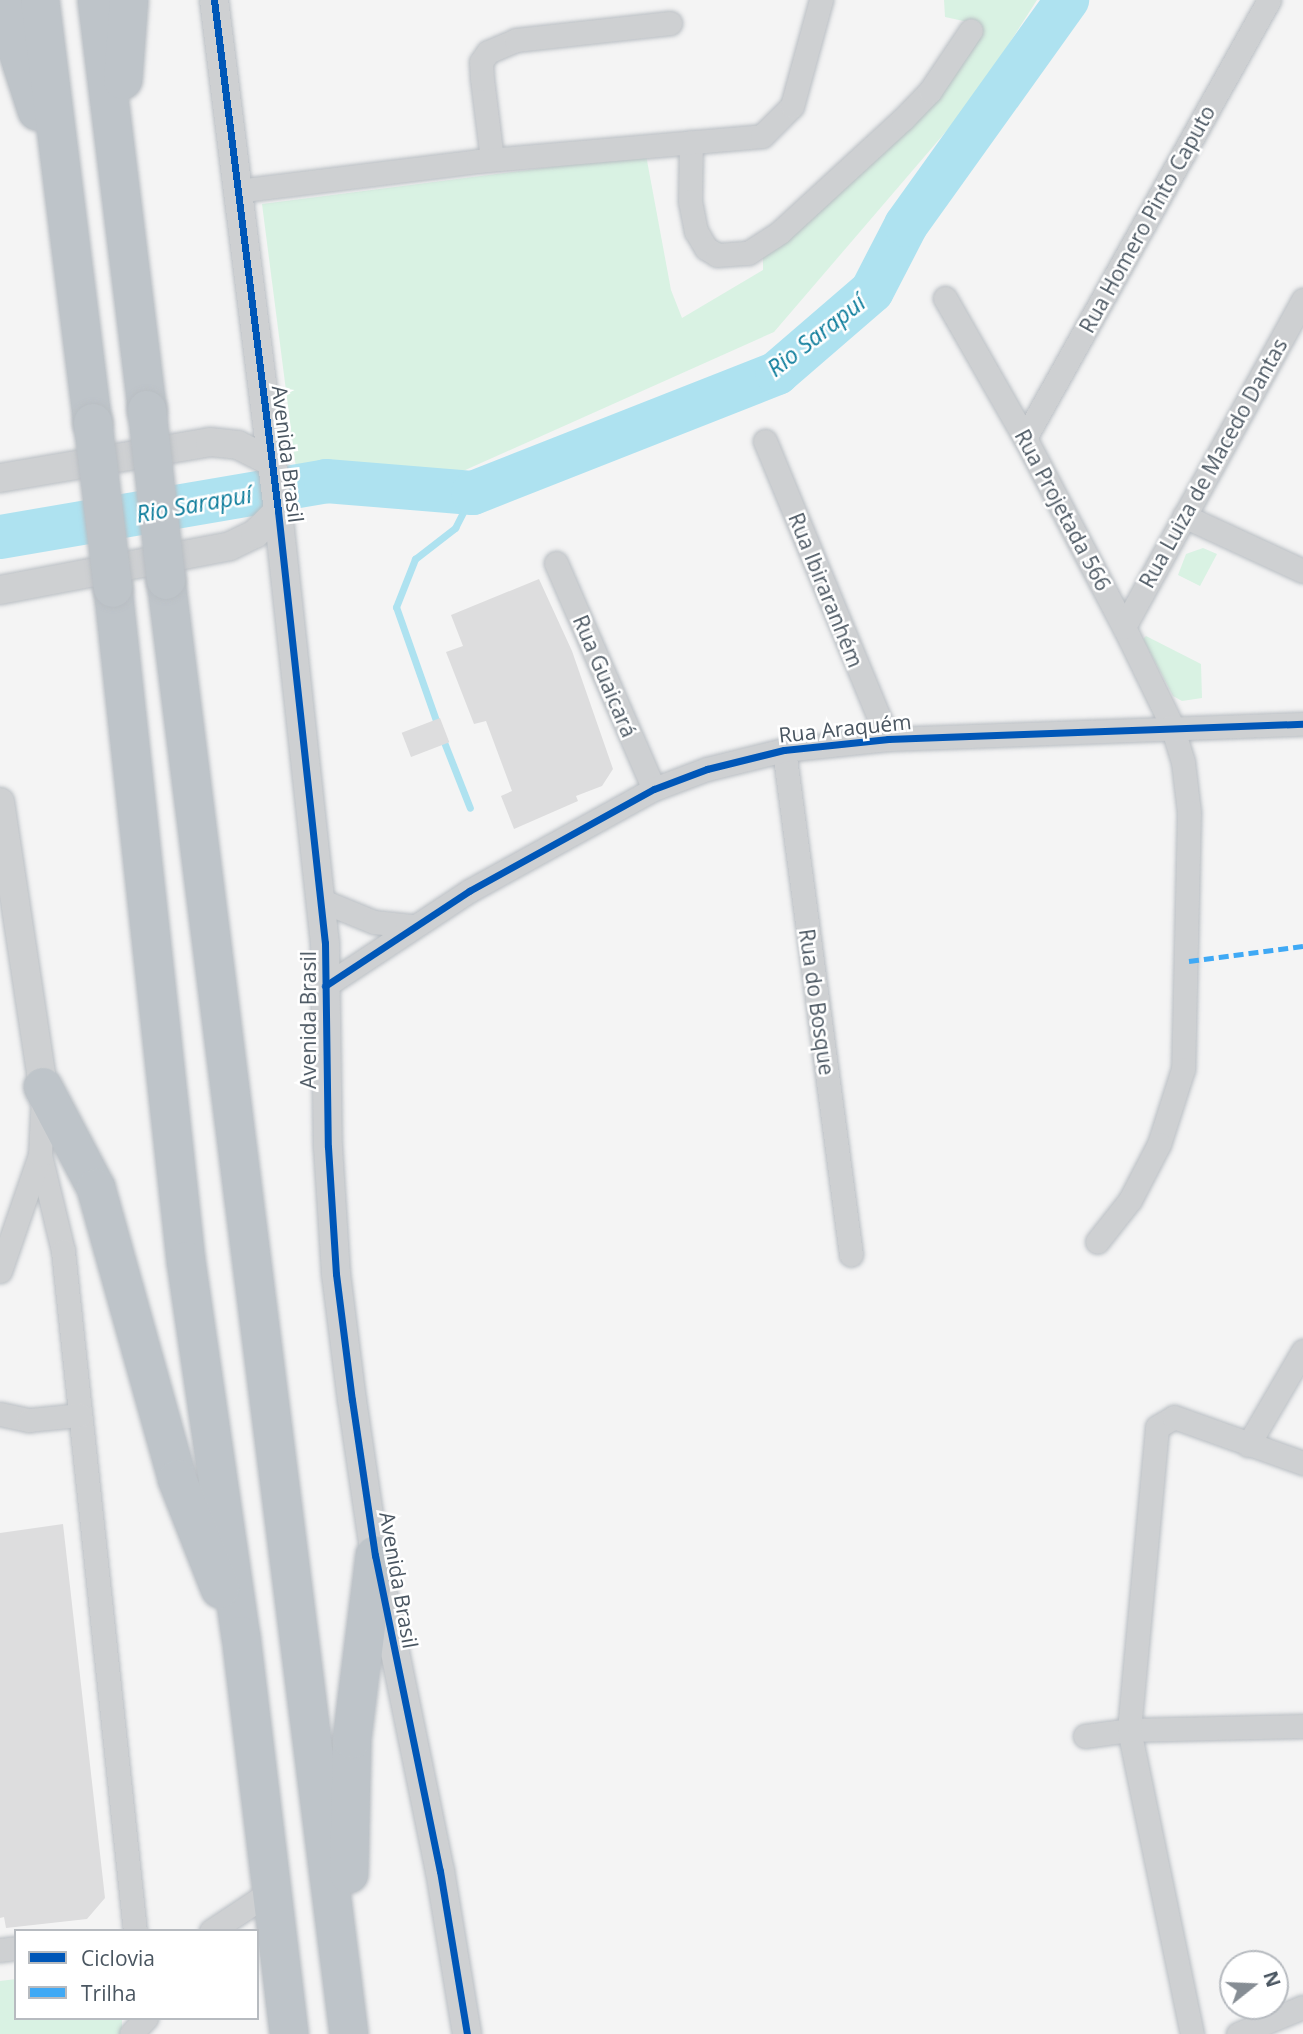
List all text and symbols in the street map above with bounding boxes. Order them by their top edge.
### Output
street label: Rua Homero Pinto Caputo [1074,101,1220,337]
water label: Rio Sarapuí [761,288,871,382]
street label: Rua Luiza de Macedo Dantas [1134,334,1292,592]
street label: Avenida Brasil [267,384,309,524]
street label: Rua Projetada 566 [1010,425,1116,595]
water label: Rio Sarapuí [134,480,254,528]
street label: Rua Ibiraranhém [784,509,868,671]
street label: Rua Guaicará [568,611,642,741]
street label: Rua Araquém [777,708,913,748]
street label: Rua do Bosque [794,927,840,1077]
street label: Avenida Brasil [295,951,321,1089]
street label: Avenida Brasil [375,1510,423,1650]
legend [14,1929,259,2020]
text: Ciclovia [81,1944,155,1972]
north arrow [1219,1950,1289,2020]
text: N [1257,1968,1287,1990]
text: Trilha [81,1979,136,2007]

